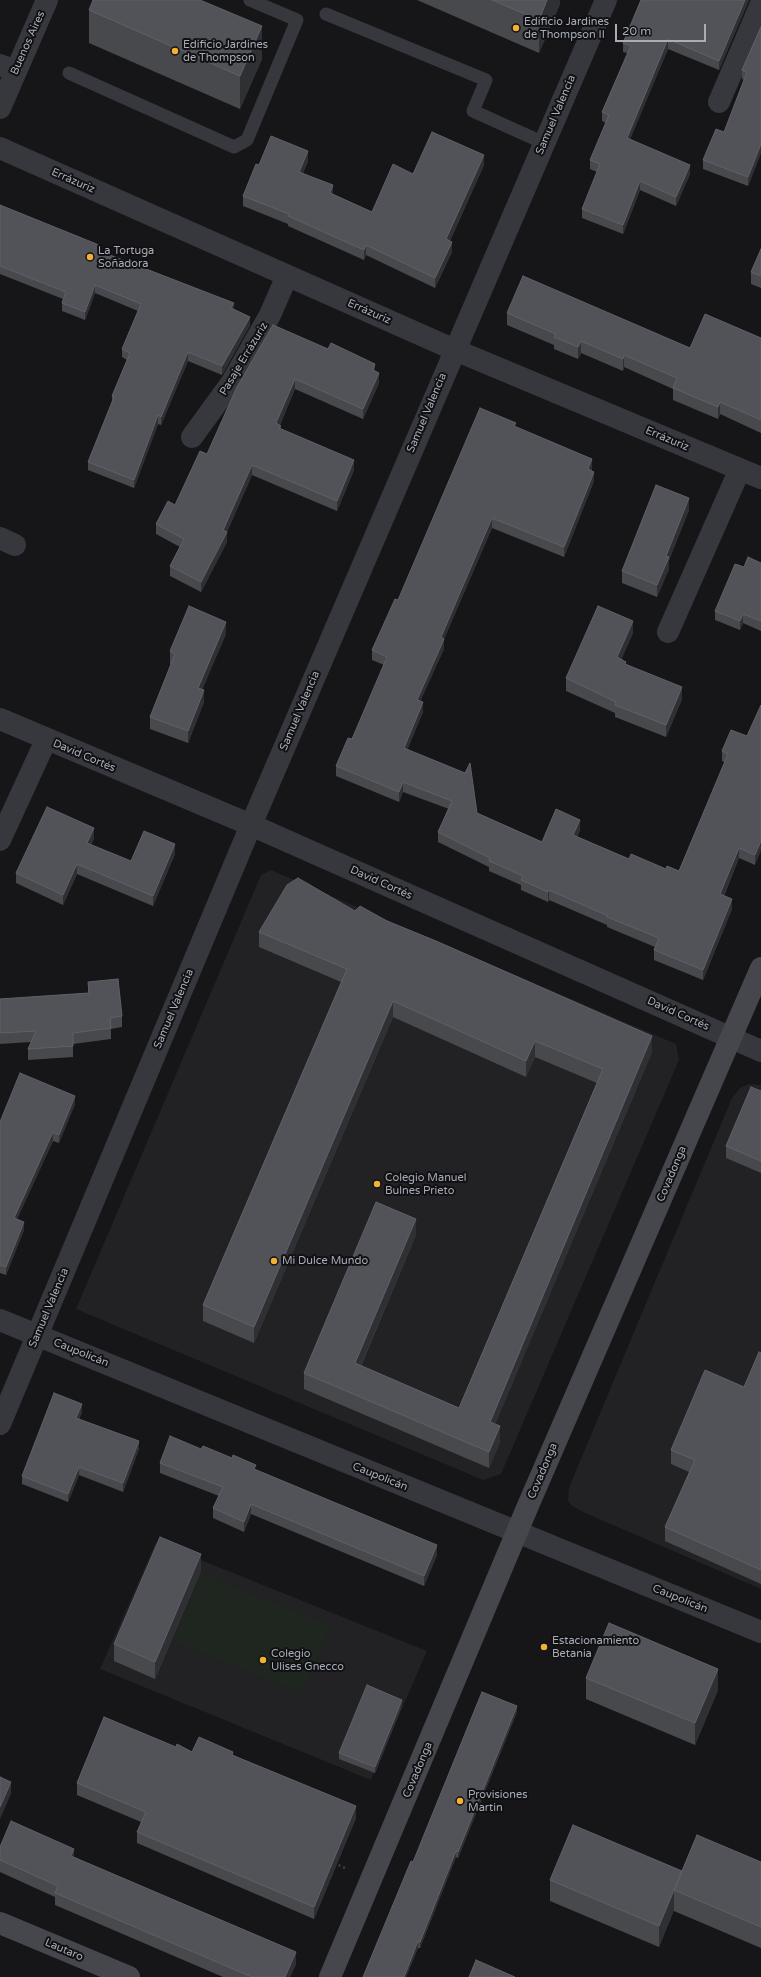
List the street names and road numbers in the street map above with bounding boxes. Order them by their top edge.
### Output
street label: Buenos Aires [8,9,48,77]
street label: Samuel Valencia [533,73,579,157]
street label: Errázuriz [49,166,97,196]
street label: Errázuriz [345,297,393,327]
street label: Pasaje Errázuriz [217,320,271,398]
street label: Samuel Valencia [404,371,450,455]
street label: Errázuriz [643,424,691,454]
street label: Samuel Valencia [277,669,323,753]
street label: David Cortés [51,737,117,775]
street label: David Cortés [348,863,414,903]
street label: Samuel Valencia [151,967,197,1051]
street label: David Cortés [645,994,711,1034]
street label: Covadonga [654,1144,690,1204]
street label: Samuel Valencia [26,1266,72,1350]
street label: Caupolicán [51,1336,111,1370]
street label: Covadonga [525,1441,561,1501]
street label: Caupolicán [350,1460,410,1494]
street label: Caupolicán [650,1582,710,1616]
street label: Covadonga [400,1740,436,1800]
street label: Lautaro [43,1936,85,1964]

